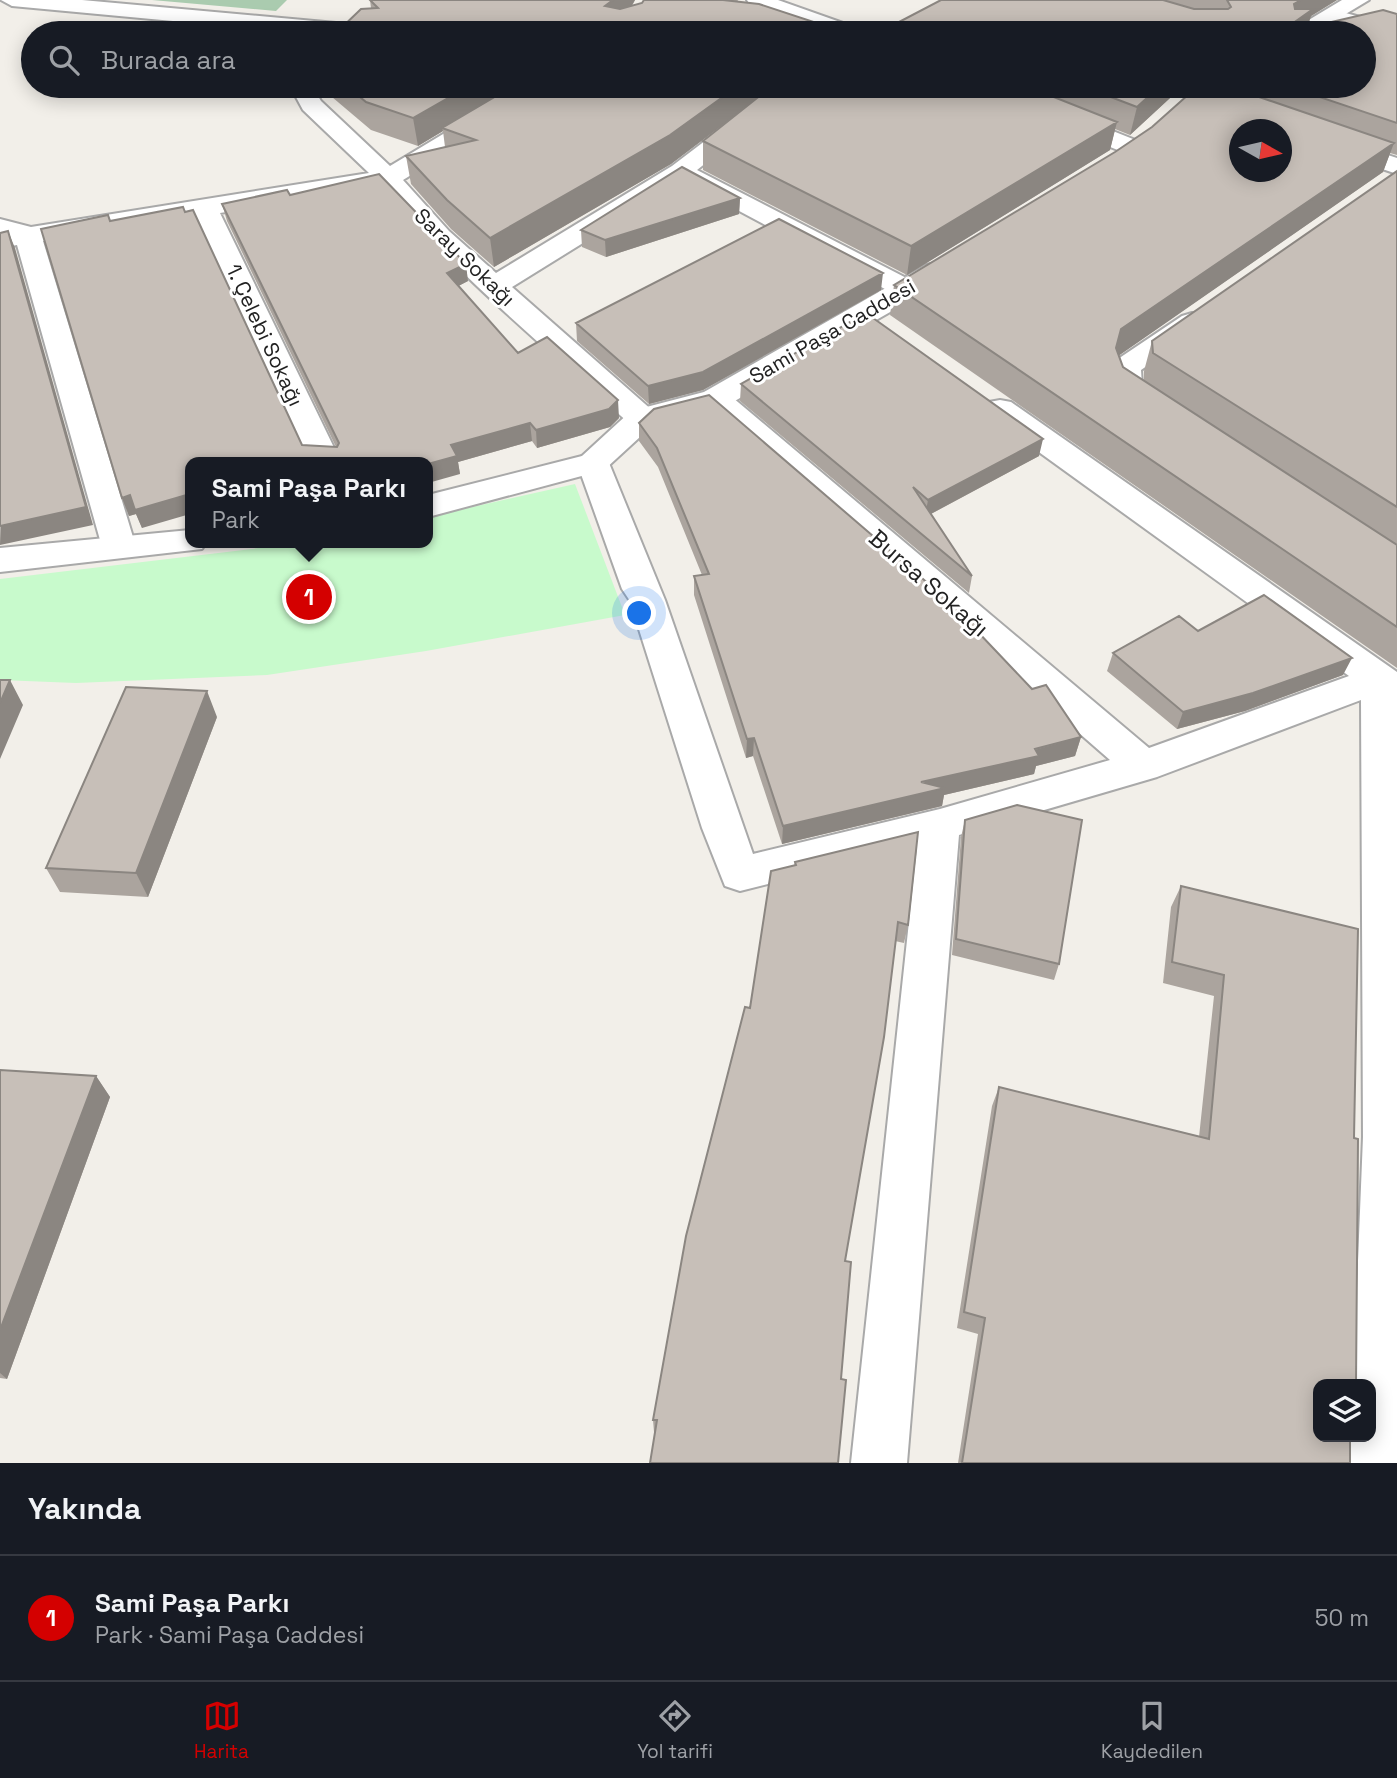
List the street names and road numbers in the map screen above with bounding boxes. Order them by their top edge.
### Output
street label: Saray Sokağı [409,202,521,312]
street label: 1. Çelebi Sokağı [220,260,310,410]
street label: Sami Paşa Caddesi [744,272,920,390]
street label: Bursa Sokağı [863,522,995,644]

